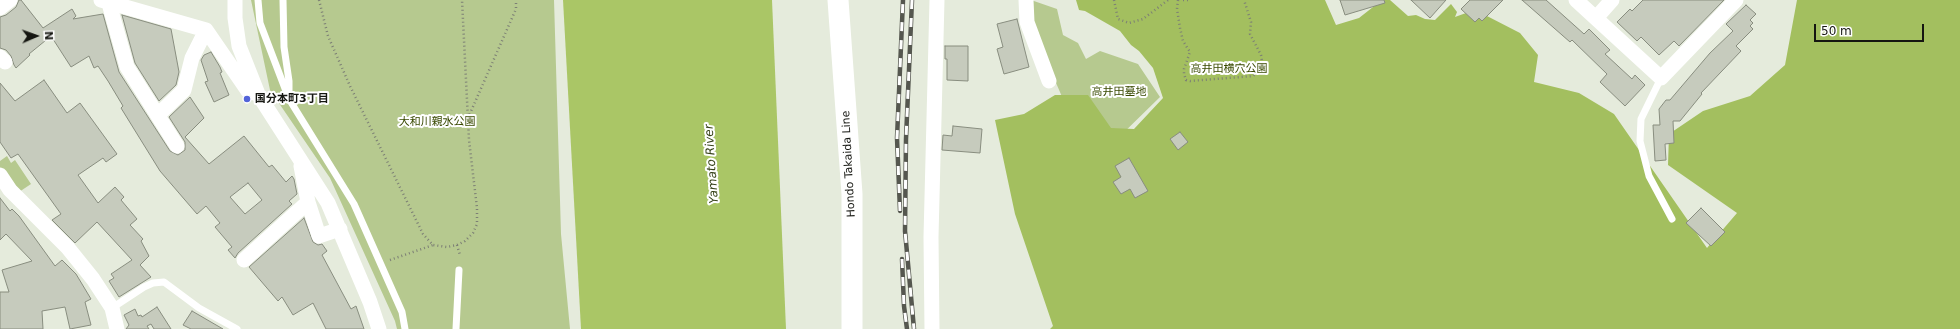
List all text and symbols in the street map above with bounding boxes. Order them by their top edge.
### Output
north arrow [16,16,56,56]
scale bar [1816,16,1926,42]
text: 50 m [1821,24,1852,38]
text: N [42,31,55,40]
park label: 高井田横穴公園 [1191,62,1267,76]
park label: 高井田墓地 [1092,85,1146,99]
place label: 国分本町3丁目 [255,92,329,106]
marker: 国分本町3丁目 [242,94,252,104]
street label: Hondo Takaida Line [840,110,858,218]
park label: 大和川親水公園 [399,115,475,129]
water label: Yamato River [702,124,722,204]

